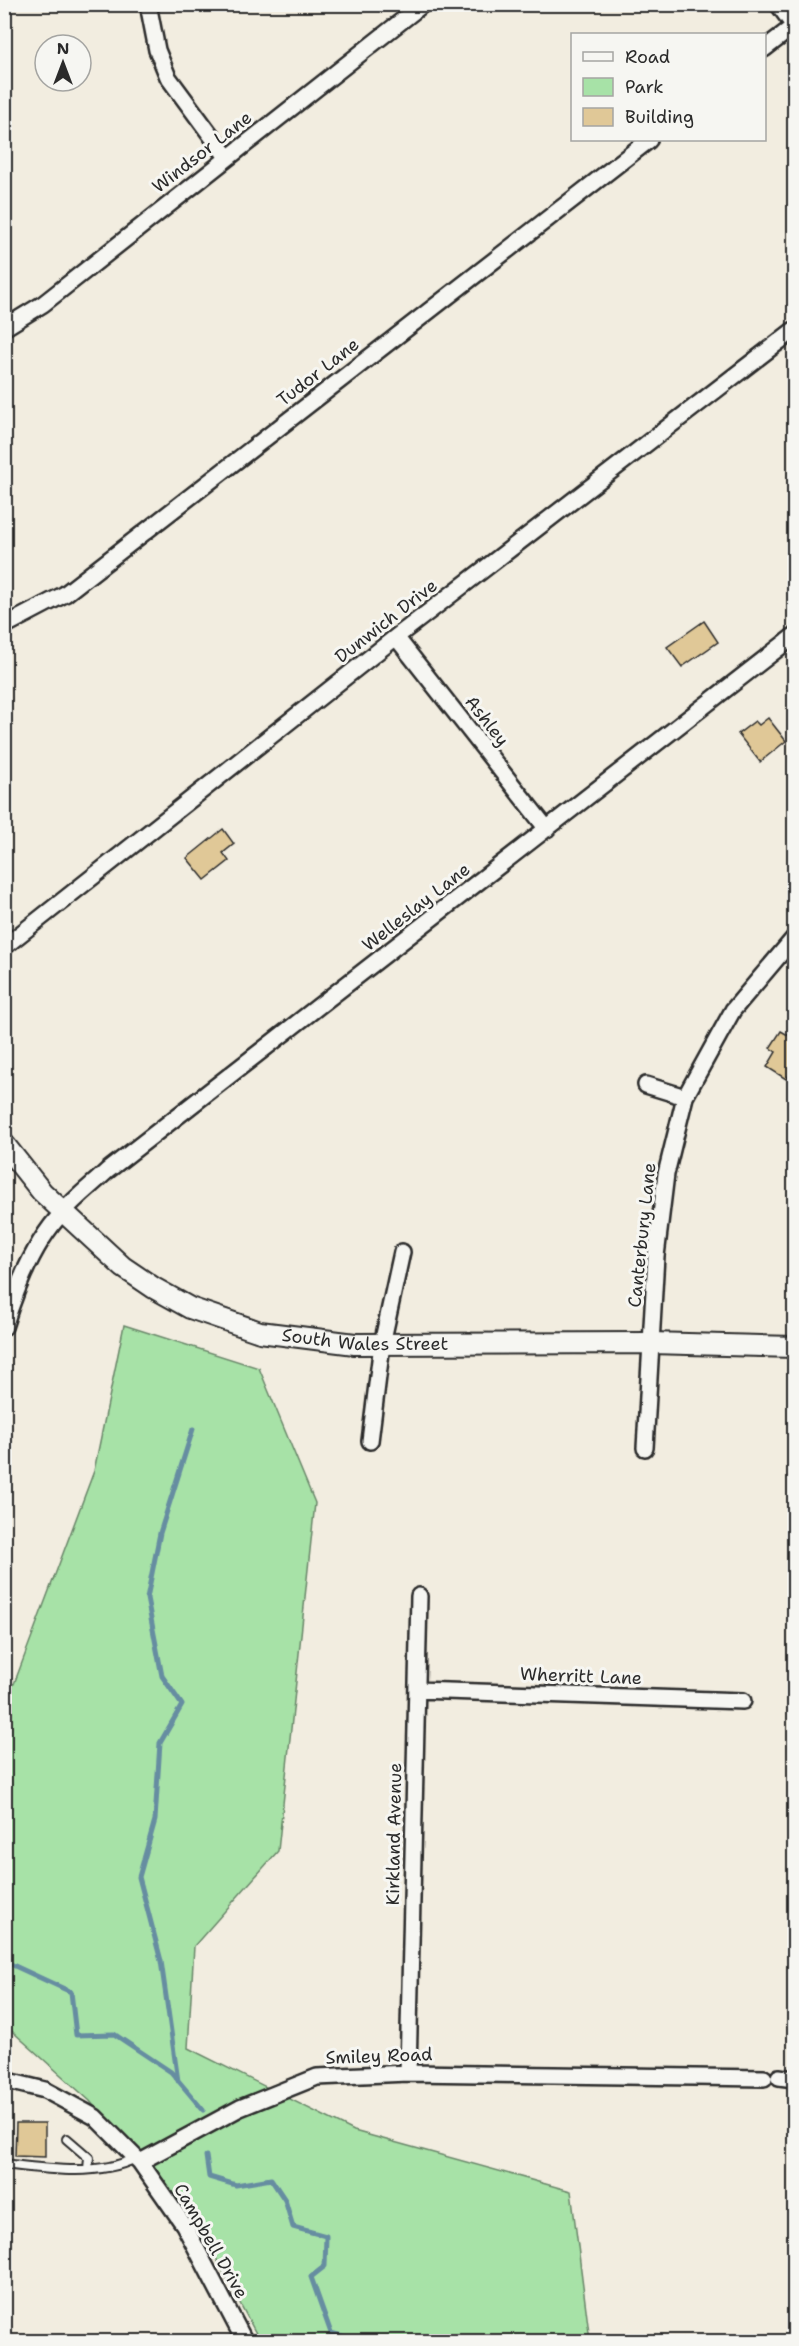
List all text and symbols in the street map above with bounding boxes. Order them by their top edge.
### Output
north arrow [33,33,93,93]
legend [571,33,766,141]
text: N [57,38,69,59]
text: Road [625,45,670,69]
text: Park [625,75,664,99]
street label: Windsor Lane [147,105,257,199]
text: Building [625,105,694,129]
street label: Tudor Lane [272,332,364,412]
street label: Dunwich Drive [330,573,442,669]
street label: Ashley [460,691,514,751]
street label: Welleslay Lane [357,857,475,957]
street label: Canterbury Lane [622,1161,662,1309]
street label: South Wales Street [281,1323,449,1356]
street label: Wherritt Lane [520,1662,642,1690]
street label: Kirkland Avenue [381,1763,407,1905]
street label: Smiley Road [325,2042,433,2070]
street label: Campbell Drive [168,2179,254,2303]

